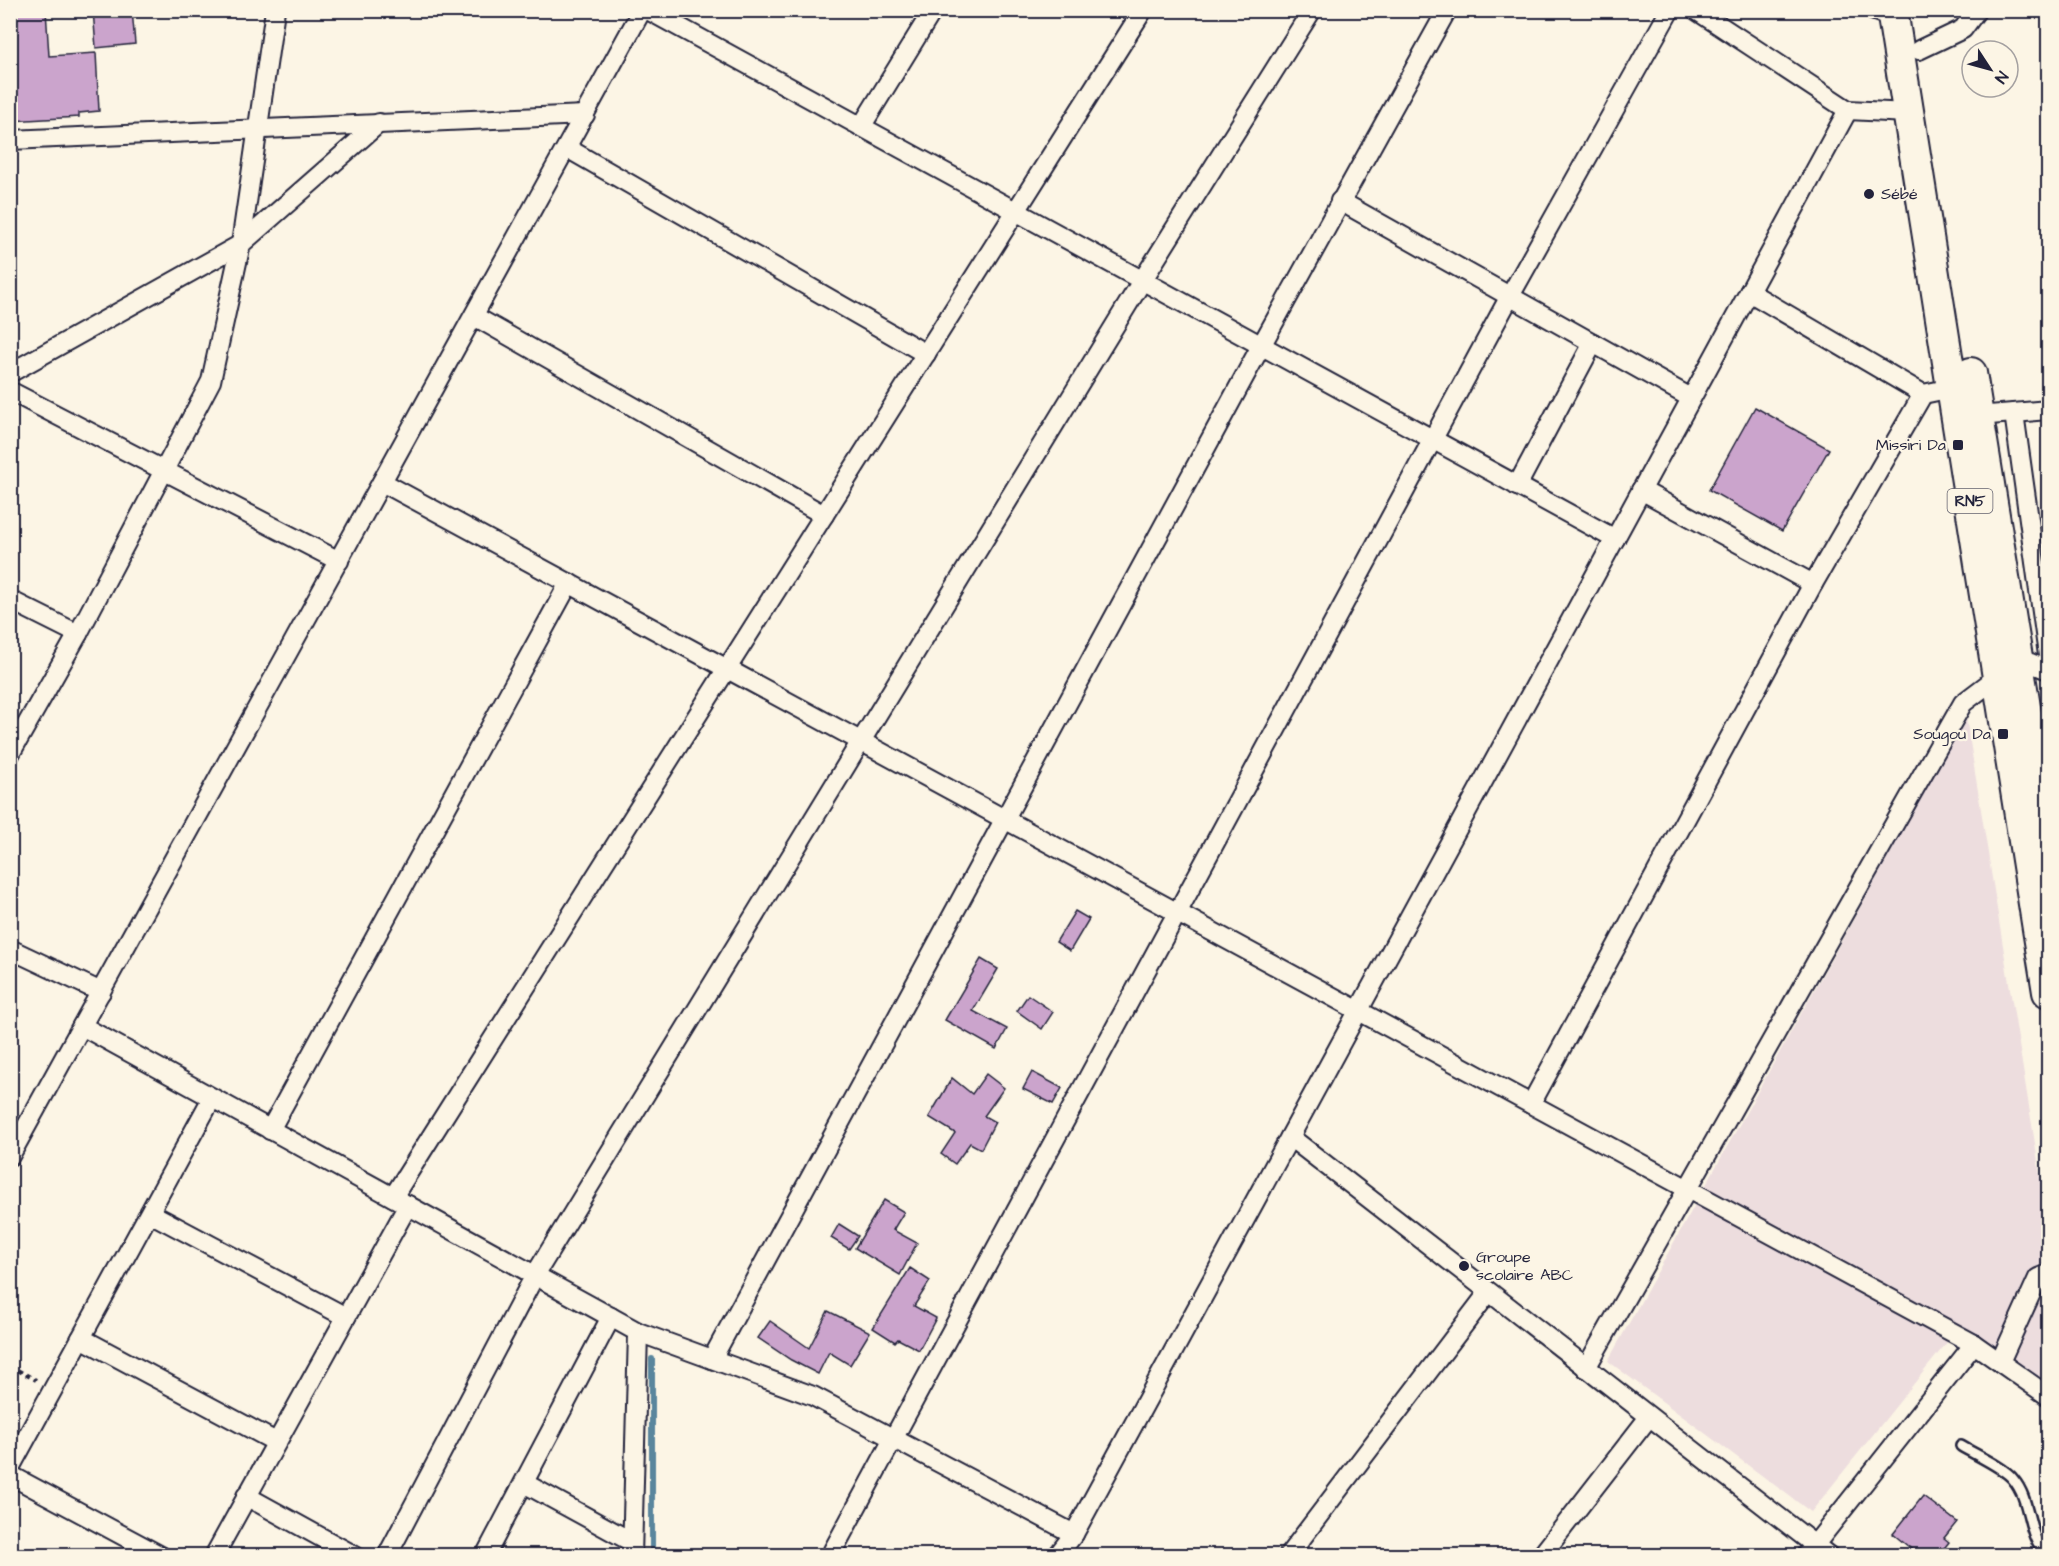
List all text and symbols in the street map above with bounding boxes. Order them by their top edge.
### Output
north arrow [1960,39,2020,99]
text: N [1989,67,2013,88]
place label: Sébé [1881,183,1918,205]
marker: Sébé [1862,187,1876,201]
place label: Missiri Da [1876,434,1946,456]
marker: Missiri Da [1951,438,1965,452]
road number: RN5 [1948,489,1992,513]
place label: Sougou Da [1913,723,1991,746]
marker: Sougou Da [1996,727,2010,741]
place label: Groupe scolaire ABC [1476,1246,1573,1286]
marker: Groupe scolaire ABC [1457,1259,1471,1273]

